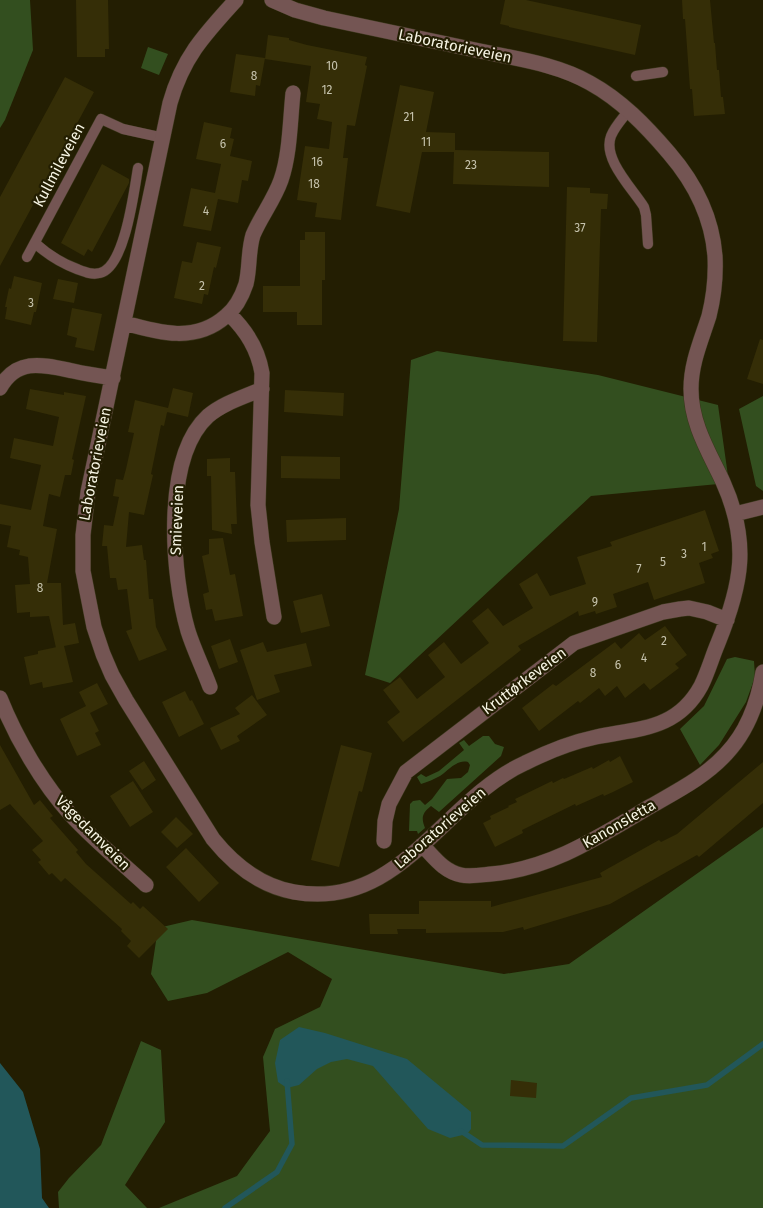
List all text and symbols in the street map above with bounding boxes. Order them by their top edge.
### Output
street label: Laboratorieveien [397,25,513,67]
house number: 10 [326,59,338,73]
house number: 8 [251,69,258,83]
house number: 12 [321,83,333,97]
house number: 21 [404,110,414,124]
street label: Kullmileveien [29,120,89,210]
house number: 11 [421,135,431,149]
house number: 6 [220,137,226,151]
house number: 16 [311,155,323,169]
house number: 23 [465,158,477,172]
house number: 18 [308,177,320,191]
house number: 4 [203,204,210,218]
house number: 37 [574,221,586,235]
house number: 2 [199,279,205,293]
house number: 3 [28,296,34,310]
street label: Laboratorieveien [75,406,115,522]
street label: Smieveien [167,485,187,555]
house number: 1 [701,540,707,554]
house number: 3 [681,547,687,561]
house number: 5 [660,555,666,569]
house number: 7 [636,562,642,576]
house number: 8 [37,581,44,595]
house number: 9 [592,595,598,609]
house number: 2 [661,634,667,648]
street label: Kruttørkeveien [478,643,570,719]
house number: 4 [641,651,648,665]
house number: 6 [615,658,621,672]
house number: 8 [590,666,597,680]
street label: Laboratorieveien [391,783,489,873]
street label: Vågedamveien [52,792,134,874]
street label: Kanonsletta [579,796,659,852]

